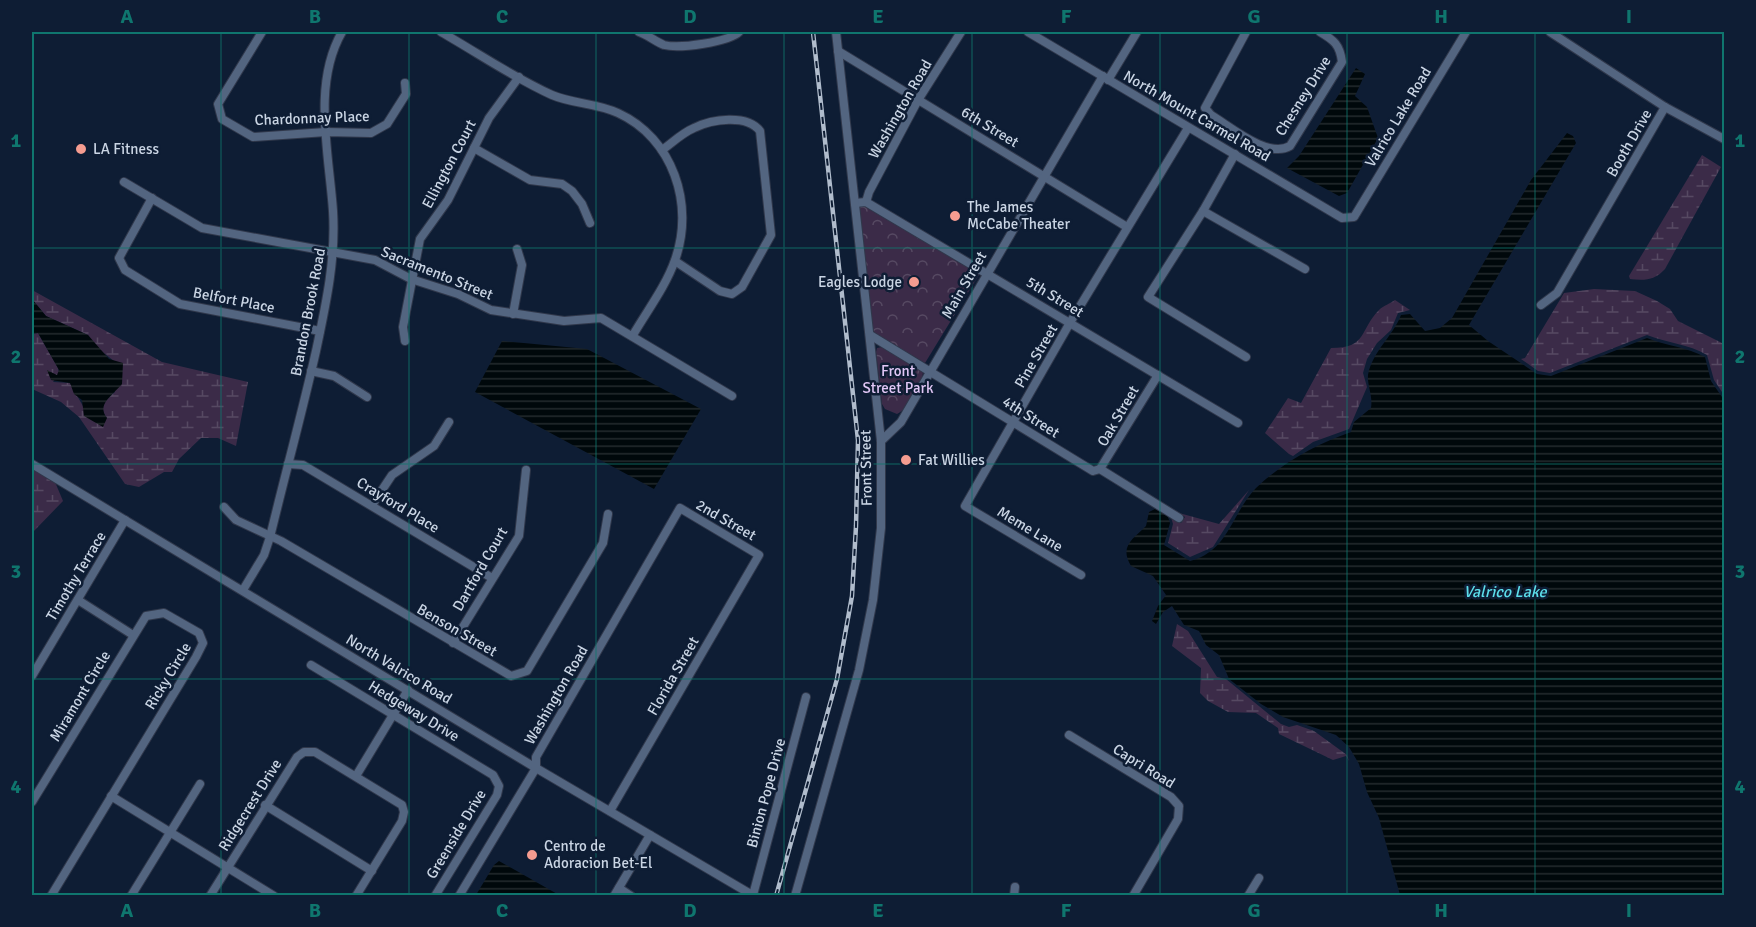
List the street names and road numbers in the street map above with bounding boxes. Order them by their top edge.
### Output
street label: Chesney Drive [1271,53,1335,139]
street label: Washington Road [864,56,936,162]
street label: Valrico Lake Road [1361,64,1435,170]
street label: North Mount Carmel Road [1120,67,1274,166]
street label: 6th Street [958,103,1022,151]
street label: Booth Drive [1603,106,1655,180]
street label: Chardonnay Place [254,107,370,129]
street label: Ellington Court [418,117,480,211]
street label: Sacramento Street [379,242,495,304]
street label: Brandon Brook Road [287,246,329,377]
street label: Main Street [938,248,990,322]
street label: 5th Street [1023,273,1087,321]
street label: Belfort Place [192,283,276,317]
street label: Pine Street [1011,321,1061,391]
street label: Oak Street [1093,382,1143,450]
street label: 4th Street [999,392,1063,442]
street label: Front Street [856,430,876,506]
street label: Crayford Place [353,473,443,537]
street label: 2nd Street [693,496,759,544]
street label: Meme Lane [994,502,1066,556]
street label: Dartford Court [449,524,511,614]
street label: Timothy Terrace [42,528,110,624]
street label: Benson Street [414,600,500,660]
street label: North Valrico Road [343,630,455,708]
street label: Florida Street [643,634,703,718]
street label: Ricky Circle [141,639,195,713]
street label: Washington Road [520,642,592,748]
street label: Miramont Circle [46,647,114,745]
street label: Hedgeway Drive [365,677,463,745]
street label: Binion Pope Drive [743,736,789,850]
street label: Capri Road [1110,740,1178,792]
street label: Ridgecrest Drive [215,756,285,854]
street label: Greenside Drive [422,786,490,882]

